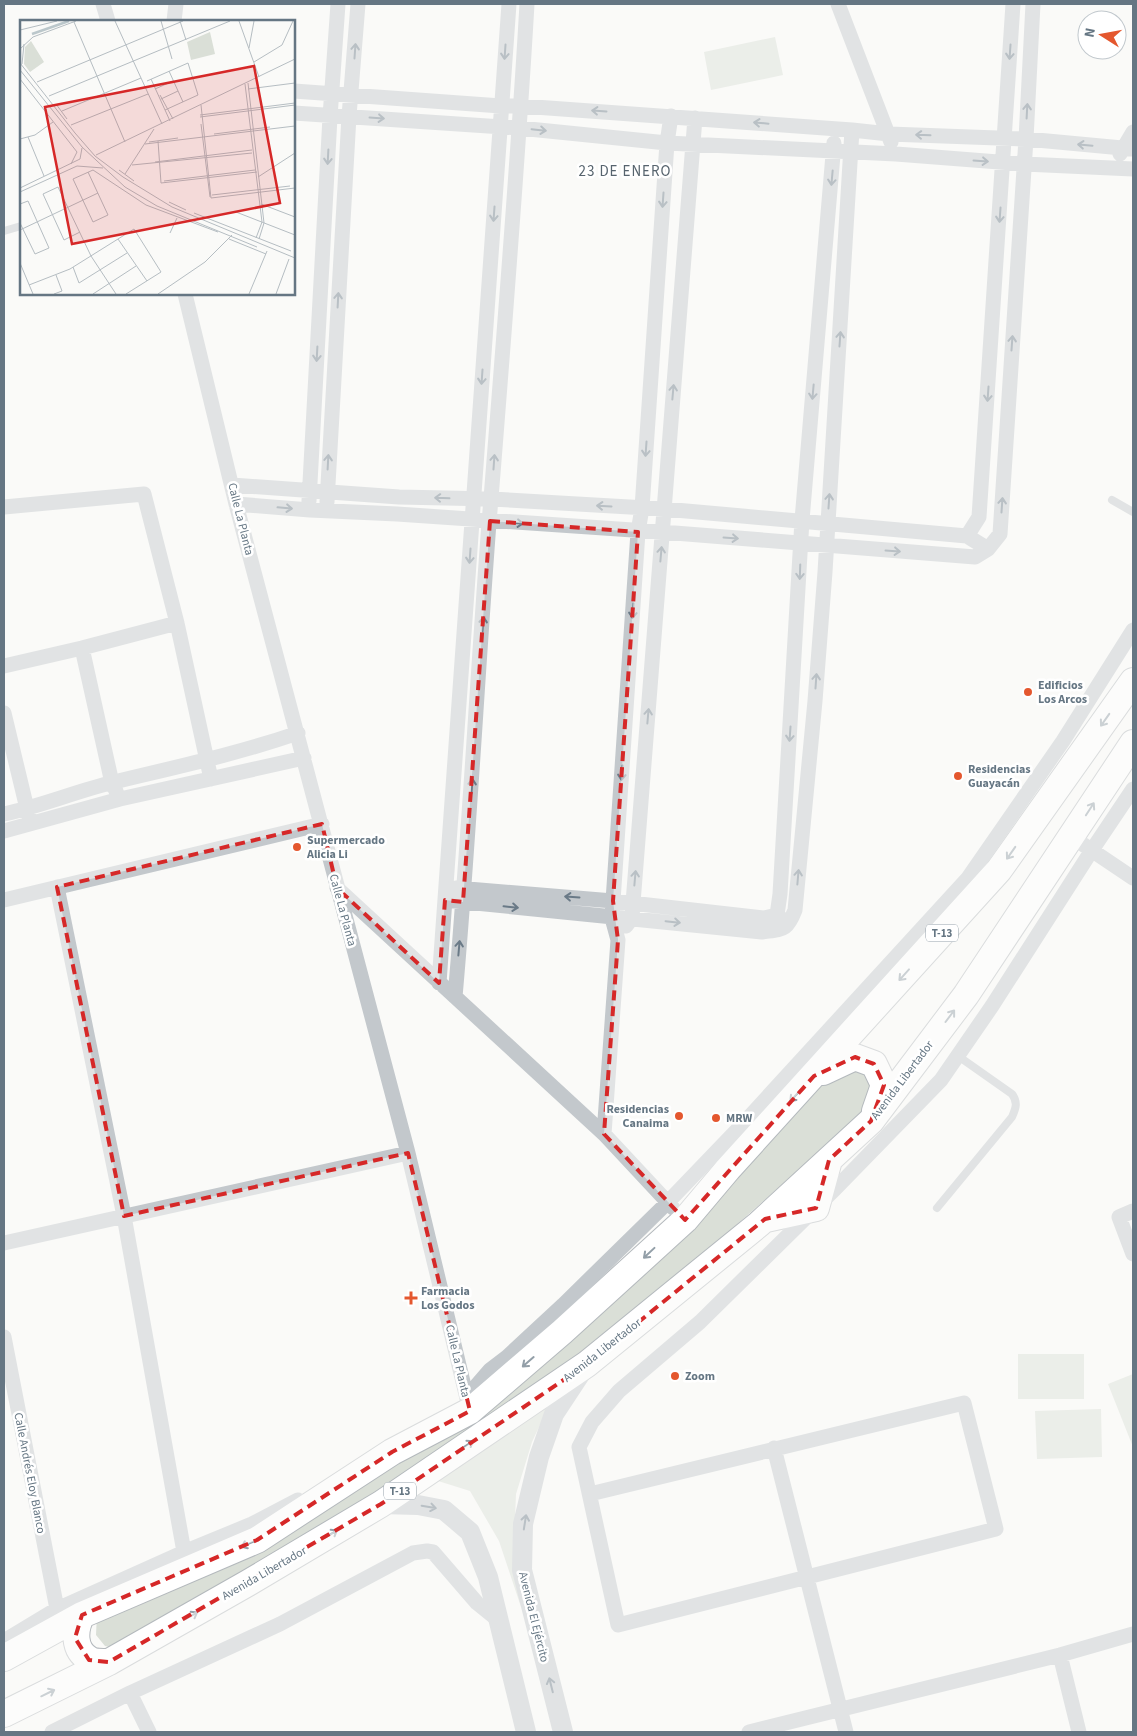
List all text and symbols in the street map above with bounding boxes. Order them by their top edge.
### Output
north arrow [1077,10,1127,60]
inset map [20,20,295,295]
text: N [1080,26,1101,39]
one-way arrow [350,43,360,59]
one-way arrow [500,44,510,60]
one-way arrow [1006,44,1015,60]
one-way arrow [1023,103,1032,119]
one-way arrow [591,107,607,116]
one-way arrow [369,114,385,123]
one-way arrow [753,119,769,128]
one-way arrow [531,125,547,135]
one-way arrow [915,131,931,140]
one-way arrow [1077,140,1093,149]
one-way arrow [324,149,333,165]
one-way arrow [972,156,988,165]
district label: 23 DE ENERO [578,161,672,182]
one-way arrow [827,170,837,186]
one-way arrow [659,191,668,207]
one-way arrow [489,206,498,222]
one-way arrow [995,206,1004,222]
one-way arrow [334,292,343,308]
one-way arrow [835,331,844,347]
one-way arrow [1008,335,1017,351]
one-way arrow [312,346,321,362]
one-way arrow [478,368,487,384]
one-way arrow [668,384,678,400]
one-way arrow [809,384,818,400]
one-way arrow [983,386,992,402]
one-way arrow [641,441,650,457]
one-way arrow [324,454,333,470]
one-way arrow [490,454,499,470]
street label: Calle La Planta [223,481,258,557]
one-way arrow [434,493,450,503]
one-way arrow [825,493,834,509]
one-way arrow [997,498,1007,514]
one-way arrow [597,501,613,510]
one-way arrow [276,503,292,513]
one-way arrow [508,519,524,528]
one-way arrow [723,533,739,542]
one-way arrow [656,546,665,562]
one-way arrow [885,546,901,555]
one-way arrow [465,548,475,564]
one-way arrow [795,563,805,579]
one-way arrow [628,603,637,619]
one-way arrow [478,616,487,632]
one-way arrow [812,673,821,689]
place label: Edificios Los Arcos [1038,677,1087,708]
marker: Edificios Los Arcos [1022,686,1034,698]
one-way arrow [643,708,653,724]
one-way arrow [1100,713,1110,727]
one-way arrow [785,725,794,741]
place label: Residencias Guayacán [968,761,1031,792]
one-way arrow [617,765,626,781]
marker: Residencias Guayacán [952,770,964,782]
one-way arrow [467,779,476,795]
one-way arrow [1085,803,1095,817]
place label: Supermercado Alicia Li [306,832,385,863]
marker: Supermercado Alicia Li [291,841,303,853]
one-way arrow [1006,846,1016,860]
one-way arrow [630,870,640,886]
one-way arrow [794,870,803,886]
street label: Calle La Planta [325,872,360,948]
one-way arrow [564,893,580,902]
one-way arrow [503,902,519,912]
one-way arrow [665,917,681,927]
road number: T-13 [926,924,958,941]
one-way arrow [454,941,464,957]
one-way arrow [898,968,910,981]
one-way arrow [944,1010,955,1023]
street label: Avenida Libertador [867,1036,938,1123]
one-way arrow [790,1089,802,1102]
place label: Residencias Canaima [606,1101,669,1132]
marker: Residencias Canaima [673,1110,685,1122]
place label: MRW [726,1110,753,1127]
marker: MRW [710,1112,722,1124]
one-way arrow [642,1247,655,1259]
place label: Farmacia Los Godos [421,1283,474,1314]
marker: Farmacia Los Godos [405,1292,417,1304]
street label: Avenida Libertador [560,1314,646,1386]
street label: Calle La Planta [441,1323,474,1399]
one-way arrow [522,1356,535,1367]
place label: Zoom [685,1368,715,1385]
marker: Zoom [669,1370,681,1382]
street label: Calle Andrés Eloy Blanco [9,1411,50,1535]
one-way arrow [460,1440,474,1450]
road number: T-13 [384,1482,416,1500]
one-way arrow [421,1503,437,1513]
one-way arrow [520,1514,530,1530]
one-way arrow [323,1528,338,1538]
one-way arrow [241,1540,256,1550]
street label: Avenida Libertador [219,1542,310,1605]
street label: Avenida El Ejército [514,1570,553,1664]
one-way arrow [183,1610,197,1620]
one-way arrow [546,1677,555,1693]
one-way arrow [40,1687,55,1697]

